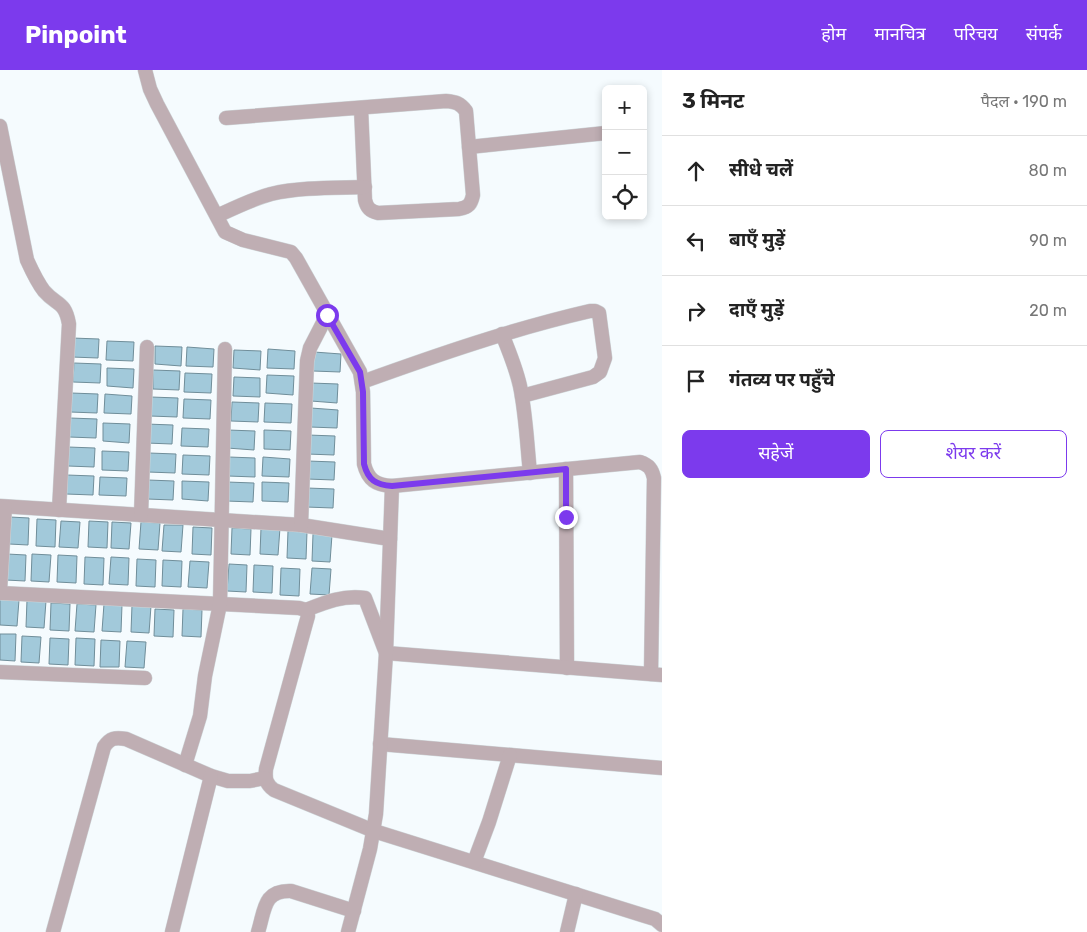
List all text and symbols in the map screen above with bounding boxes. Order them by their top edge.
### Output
text: Pinpoint [25,21,127,49]
text: होम [821,23,846,45]
text: मानचित्र [874,23,926,45]
text: परिचय [954,23,998,45]
text: संपर्क [1026,23,1062,45]
map controls [602,85,647,220]
button: + [602,85,647,130]
text: 3 मिनट [682,88,744,113]
text: पैदल · 190 m [981,92,1067,111]
button: − [602,130,647,175]
icon: ahead [682,157,710,185]
text: सीधे चलें [729,158,793,181]
text: 80 m [1029,161,1067,180]
button: locate [602,175,647,220]
icon: left [682,227,710,255]
text: बाएँ मुड़ें [729,228,785,251]
text: 90 m [1029,231,1067,250]
icon: right [682,297,710,325]
text: दाएँ मुड़ें [729,298,784,321]
text: 20 m [1029,301,1067,320]
route start [316,304,339,327]
icon: arrive [682,367,710,395]
text: गंतव्य पर पहुँचे [729,368,835,391]
button: सहेजें [682,430,870,478]
button: शेयर करें [880,430,1067,478]
route end [555,506,578,529]

